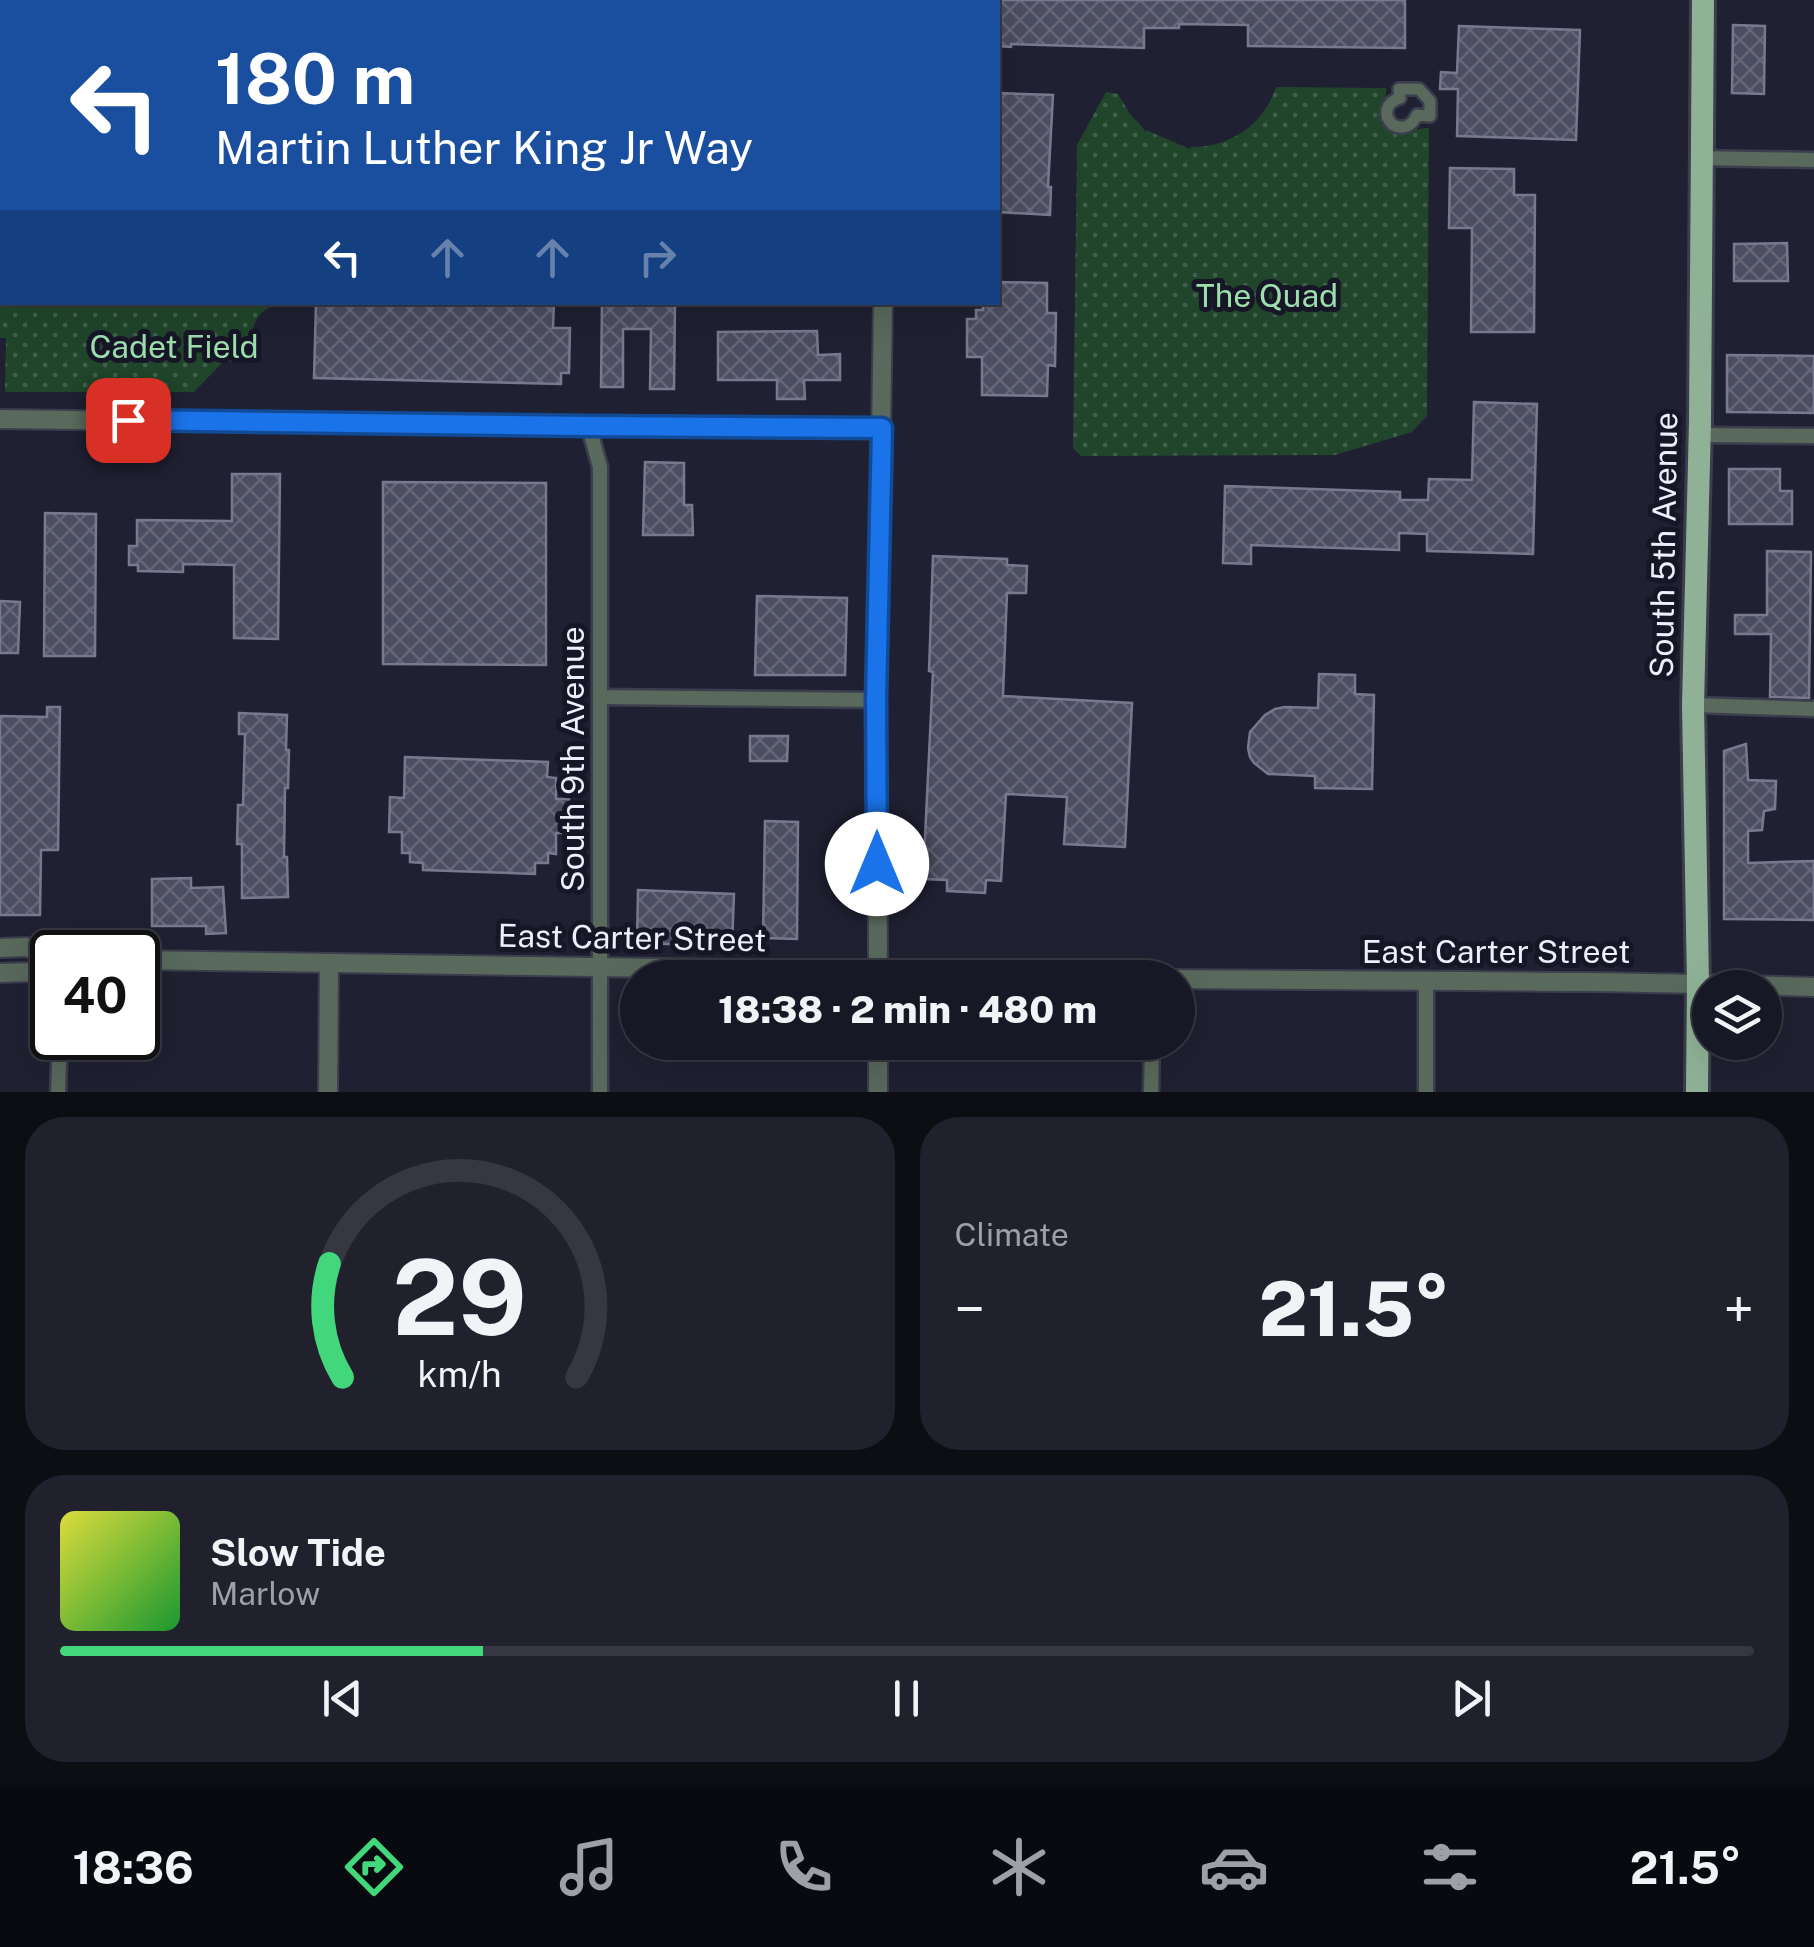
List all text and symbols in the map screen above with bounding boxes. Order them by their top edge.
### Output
text: 180 m [215,37,415,120]
icon: left [50,40,180,170]
text: Martin Luther King Jr Way [215,121,753,174]
icon: left [315,230,370,285]
icon: ahead [420,230,475,285]
icon: ahead [525,230,580,285]
icon: right [630,230,685,285]
park label: The Quad [1196,277,1338,314]
park label: Cadet Field [89,328,259,365]
pin [86,378,171,463]
icon: arrive [101,393,156,448]
street label: South 5th Avenue [1643,412,1684,678]
street label: South 9th Avenue [554,626,591,892]
position arrow [825,812,929,916]
street label: East Carter Street [497,917,767,958]
speed limit sign: 40 [30,930,160,1060]
street label: East Carter Street [1362,933,1630,970]
map controls [1692,970,1782,1060]
button: layers [1692,970,1782,1060]
text: 18:38 · 2 min · 480 m [718,987,1097,1032]
text: Climate [955,1216,1069,1253]
text: 29 [392,1236,527,1358]
text: 21.5° [1259,1265,1450,1353]
text: − [955,1277,985,1341]
text: + [1724,1277,1754,1341]
text: km/h [418,1353,502,1395]
text: Slow Tide [210,1530,386,1575]
text: Marlow [210,1575,320,1612]
icon: previous [315,1671,370,1726]
icon: pause [879,1671,934,1726]
icon: next [1444,1671,1499,1726]
icon: directions [339,1832,409,1902]
icon: music [554,1832,624,1902]
icon: phone [769,1832,839,1902]
icon: climate [984,1832,1054,1902]
icon: car [1199,1832,1269,1902]
icon: filters [1415,1832,1485,1902]
text: 18:36 [73,1841,194,1894]
text: 21.5° [1630,1841,1741,1894]

